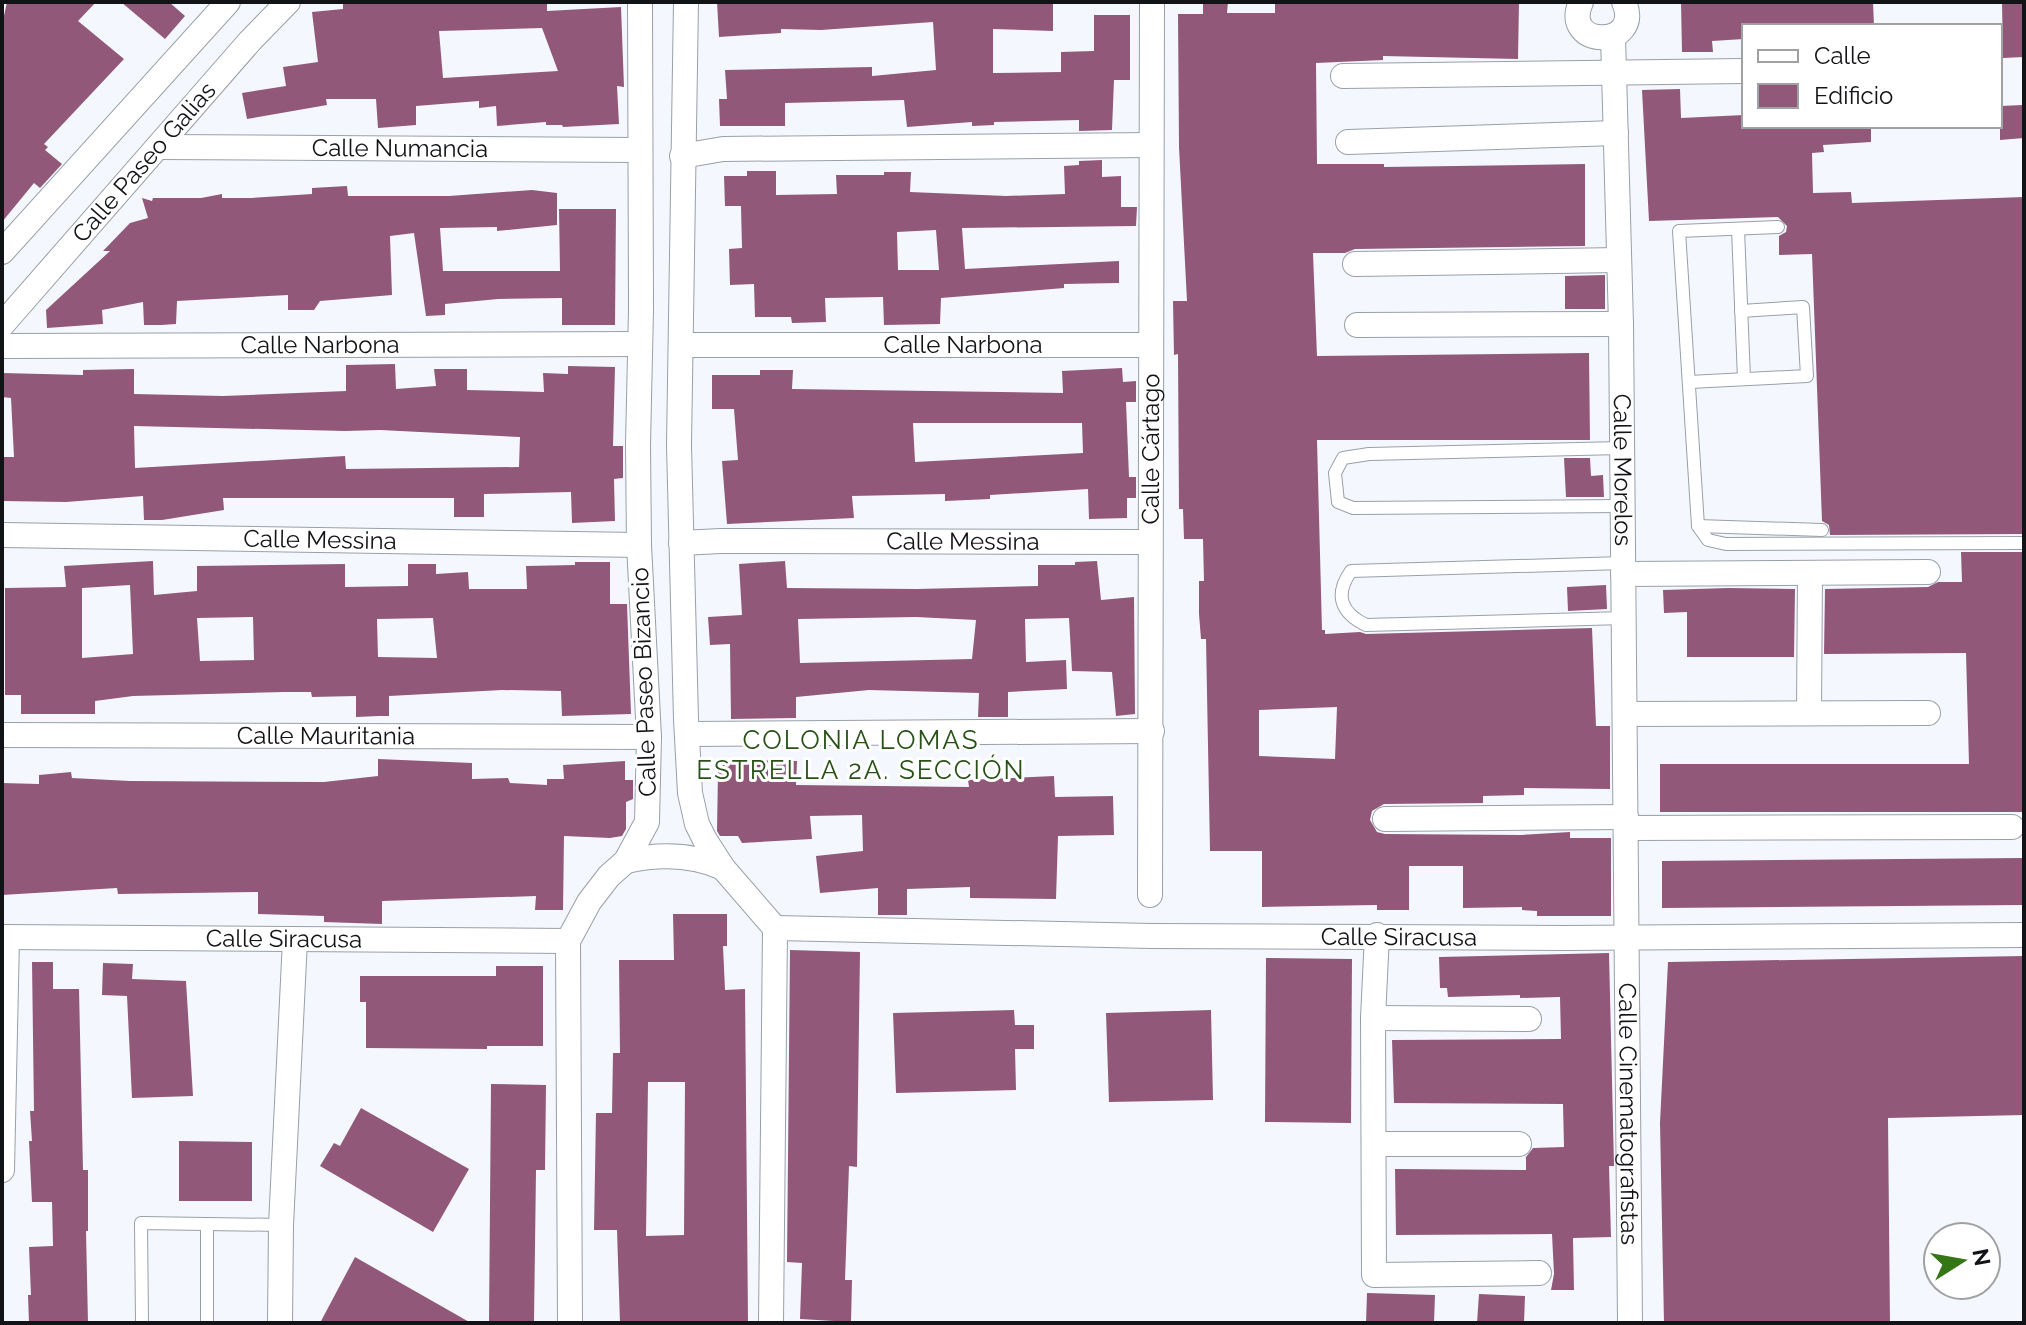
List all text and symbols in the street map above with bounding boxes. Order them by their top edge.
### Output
legend [1742,24,2002,128]
text: Calle [1814,41,1871,70]
street label: Calle Paseo Galias [66,76,222,248]
text: Edificio [1814,81,1893,110]
street label: Calle Numancia [312,133,488,163]
street label: Calle Narbona [240,330,400,359]
street label: Calle Narbona [884,330,1042,359]
street label: Calle Cártago [1136,373,1165,525]
street label: Calle Morelos [1608,393,1638,546]
street label: Calle Messina [243,524,397,555]
street label: Calle Messina [886,526,1040,556]
street label: Calle Paseo Bizancio [625,567,662,797]
street label: Calle Mauritania [237,721,415,750]
district label: COLONIA LOMAS ESTRELLA 2A. SECCIÓN [696,725,1026,785]
street label: Calle Siracusa [1321,922,1477,952]
street label: Calle Siracusa [206,923,362,954]
street label: Calle Cinematografistas [1613,983,1644,1245]
north arrow [1922,1221,2002,1301]
text: N [1967,1246,1996,1268]

